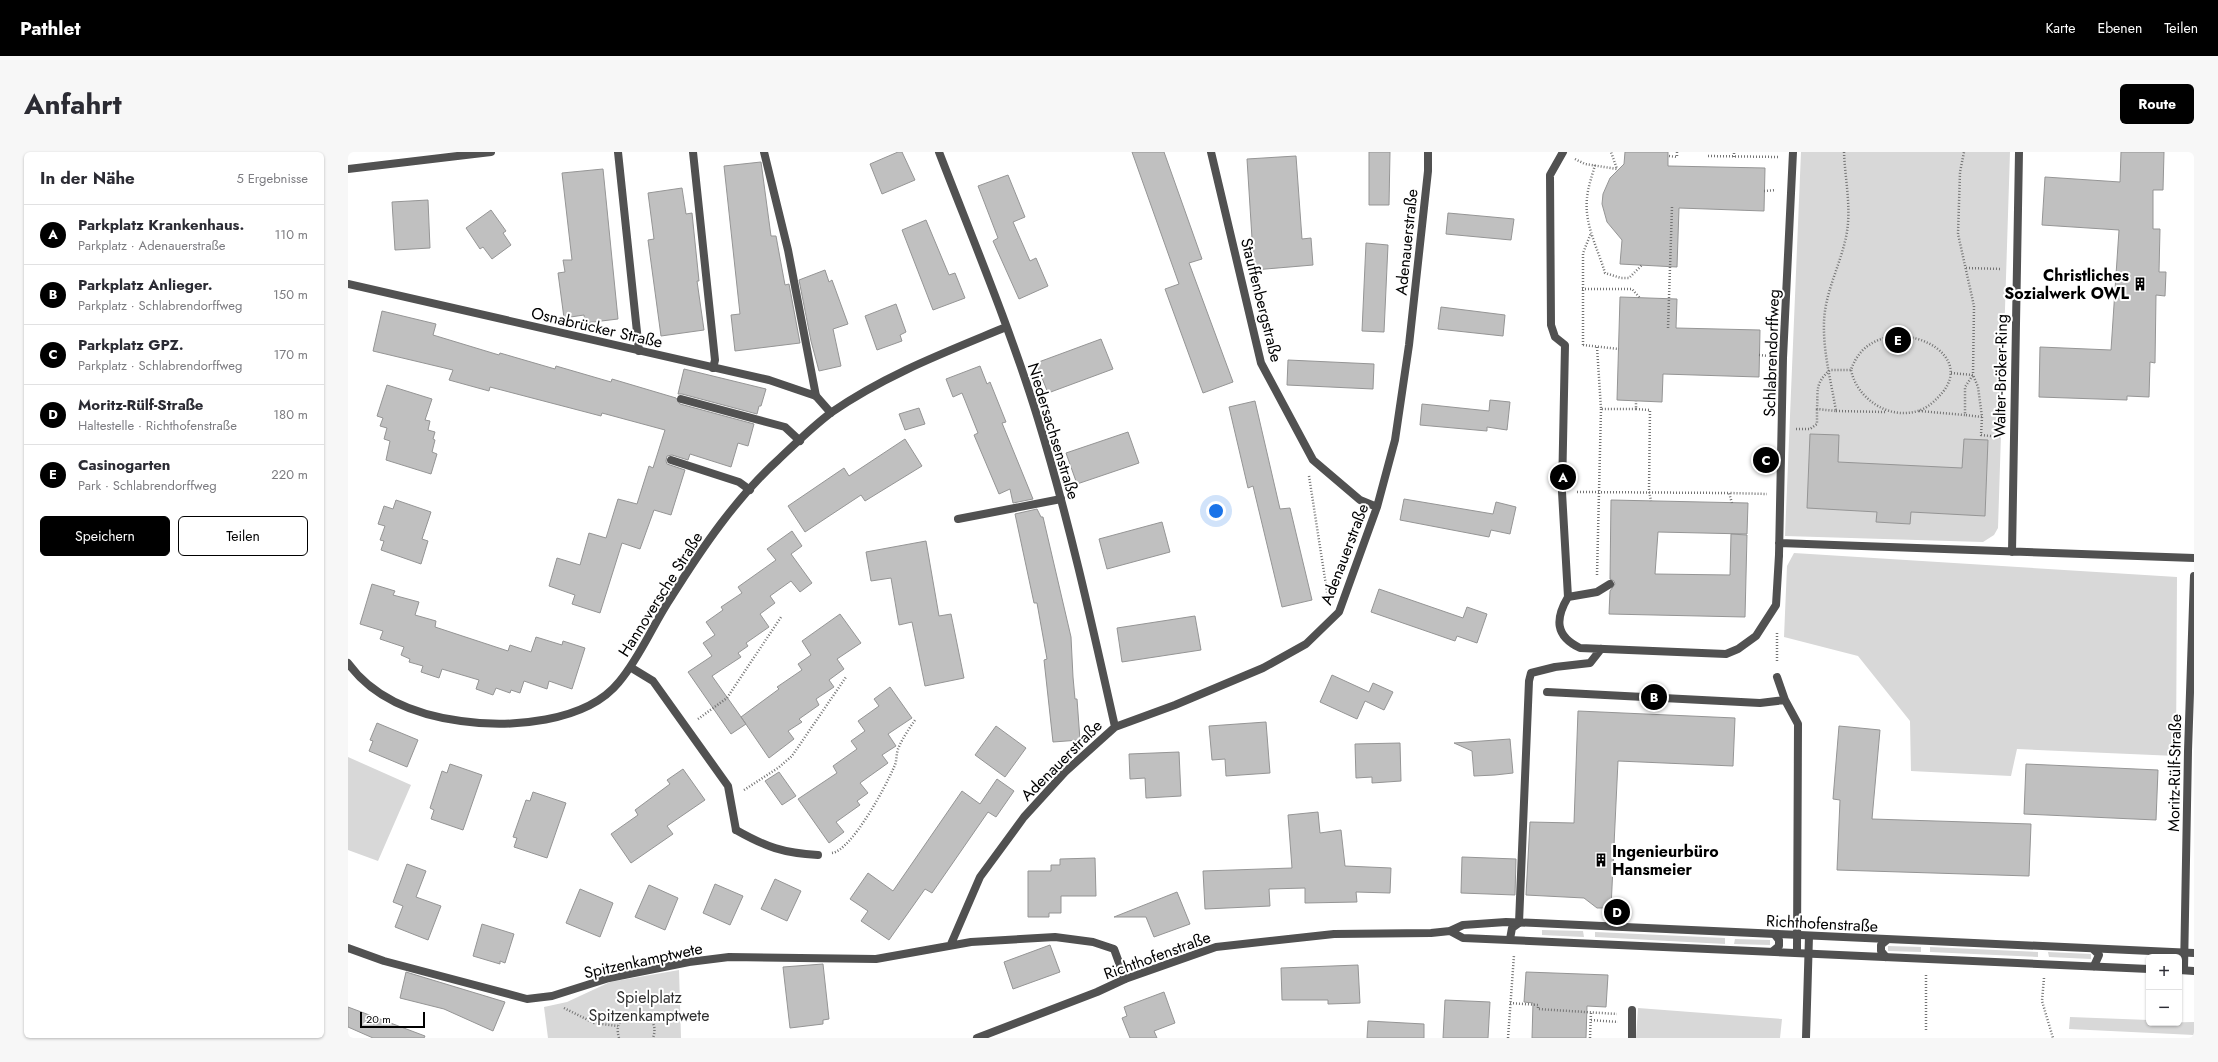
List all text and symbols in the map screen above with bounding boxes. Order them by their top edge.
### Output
text: Pathlet [20,15,80,42]
text: Karte [2045,18,2075,38]
text: Ebenen [2097,18,2142,38]
text: Teilen [2164,18,2198,38]
text: Anfahrt [24,84,122,125]
button: Route [2120,84,2194,124]
text: In der Nähe [40,166,135,190]
text: 5 Ergebnisse [236,169,308,188]
street label: Adenauerstraße [1389,188,1424,296]
text: Parkplatz Krankenhaus. [78,214,244,236]
text: A [48,225,58,244]
text: 110 m [274,225,308,244]
text: Parkplatz · Adenauerstraße [78,236,225,255]
street label: Stauffenbergstraße [1235,236,1288,365]
place label: Christliches Sozialwerk OWL [2004,264,2130,305]
text: Parkplatz Anlieger. [78,274,213,296]
building icon: Christliches Sozialwerk OWL [2132,276,2148,292]
text: B [49,285,57,304]
text: 150 m [273,285,308,304]
street label: Schlabrendorffweg [1758,289,1785,417]
text: Parkplatz · Schlabrendorffweg [78,296,242,315]
street label: Osnabrücker Straße [529,301,665,354]
street label: Walter-Bröker-Ring [1988,314,2013,438]
pin: E [1885,325,1911,355]
text: Parkplatz GPZ. [78,334,184,356]
text: C [48,345,58,364]
text: 170 m [273,345,308,364]
text: Parkplatz · Schlabrendorffweg [78,356,242,375]
street label: Niedersachsenstraße [1022,360,1085,502]
text: Moritz-Rülf-Straße [78,394,203,416]
text: D [48,405,58,424]
text: 180 m [273,405,308,424]
text: Haltestelle · Richthofenstraße [78,416,237,435]
pin: C [1753,445,1779,475]
text: Casinogarten [78,454,170,476]
pin: A [1550,462,1576,492]
text: E [49,465,57,484]
text: 220 m [271,465,308,484]
text: Park · Schlabrendorffweg [78,476,217,495]
street label: Adenauerstraße [1315,500,1374,608]
your location [1206,501,1226,521]
button: Speichern [40,516,170,556]
button: Teilen [178,516,308,556]
street label: Hannoversche Straße [613,527,708,661]
pin: B [1641,682,1667,712]
street label: Adenauerstraße [1015,714,1107,806]
street label: Moritz-Rülf-Straße [2162,714,2187,832]
place label: Ingenieurbüro Hansmeier [1612,840,1719,881]
building icon: Ingenieurbüro Hansmeier [1593,852,1609,868]
pin: D [1604,897,1630,927]
street label: Richthofenstraße [1765,909,1879,938]
street label: Richthofenstraße [1101,925,1214,985]
street label: Spitzenkamptwete [582,937,705,984]
map controls [2146,954,2182,1026]
button: + [2146,954,2182,990]
park label: Spielplatz Spitzenkamptwete [589,986,709,1027]
button: − [2146,990,2182,1026]
scale bar [360,1010,425,1029]
text: 20 m [366,1011,391,1027]

